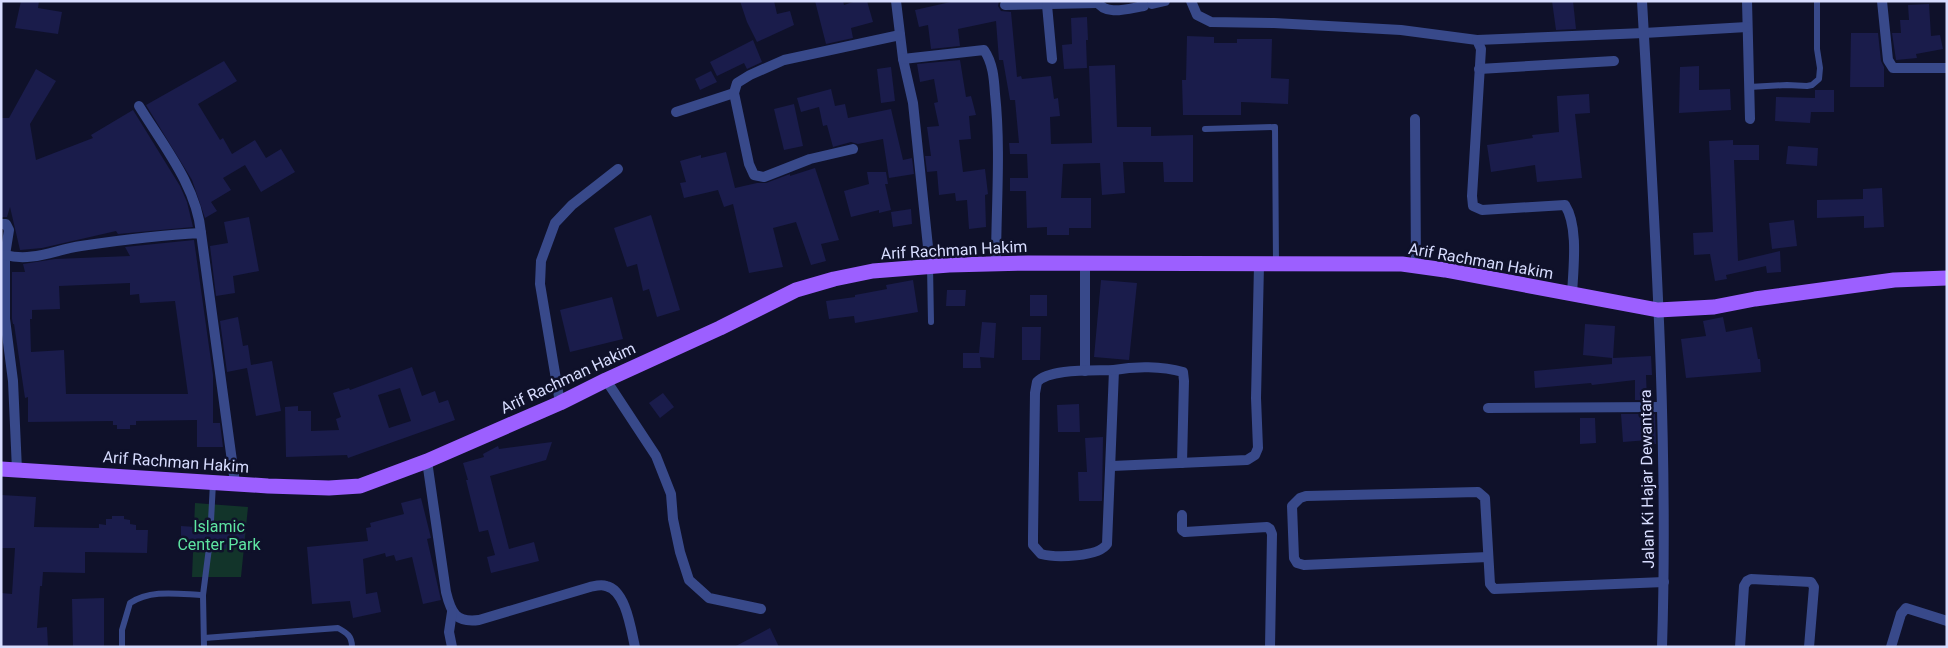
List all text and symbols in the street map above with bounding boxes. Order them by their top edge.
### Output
street label: Arif Rachman Hakim [880,237,1028,263]
street label: Arif Rachman Hakim [1407,239,1555,283]
street label: Arif Rachman Hakim [497,338,639,418]
street label: Jalan Ki Hajar Dewantara [1636,389,1658,569]
street label: Arif Rachman Hakim [102,447,250,477]
park label: Islamic Center Park [177,517,261,554]

